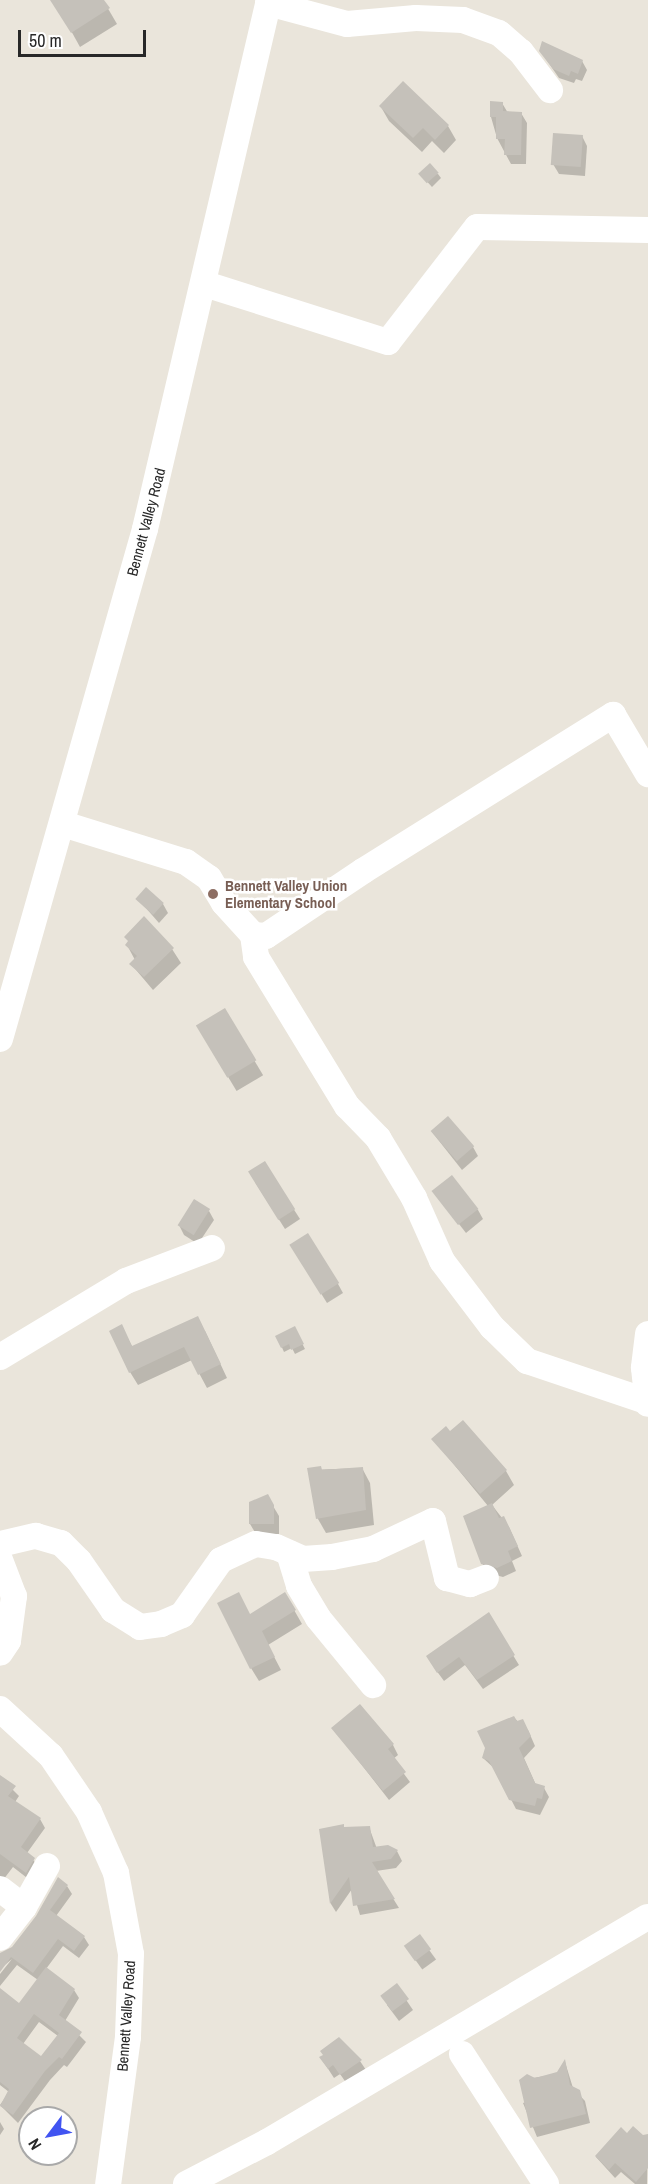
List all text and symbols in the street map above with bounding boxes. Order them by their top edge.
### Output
scale bar [21,18,148,56]
text: 50 m [29,28,62,53]
street label: Bennett Valley Road [123,466,169,578]
place label: Bennett Valley Union Elementary School [225,876,347,911]
marker: Bennett Valley Union Elementary School [206,887,220,901]
street label: Bennett Valley Road [113,1960,139,2072]
north arrow [18,2106,78,2166]
text: N [23,2135,46,2154]

